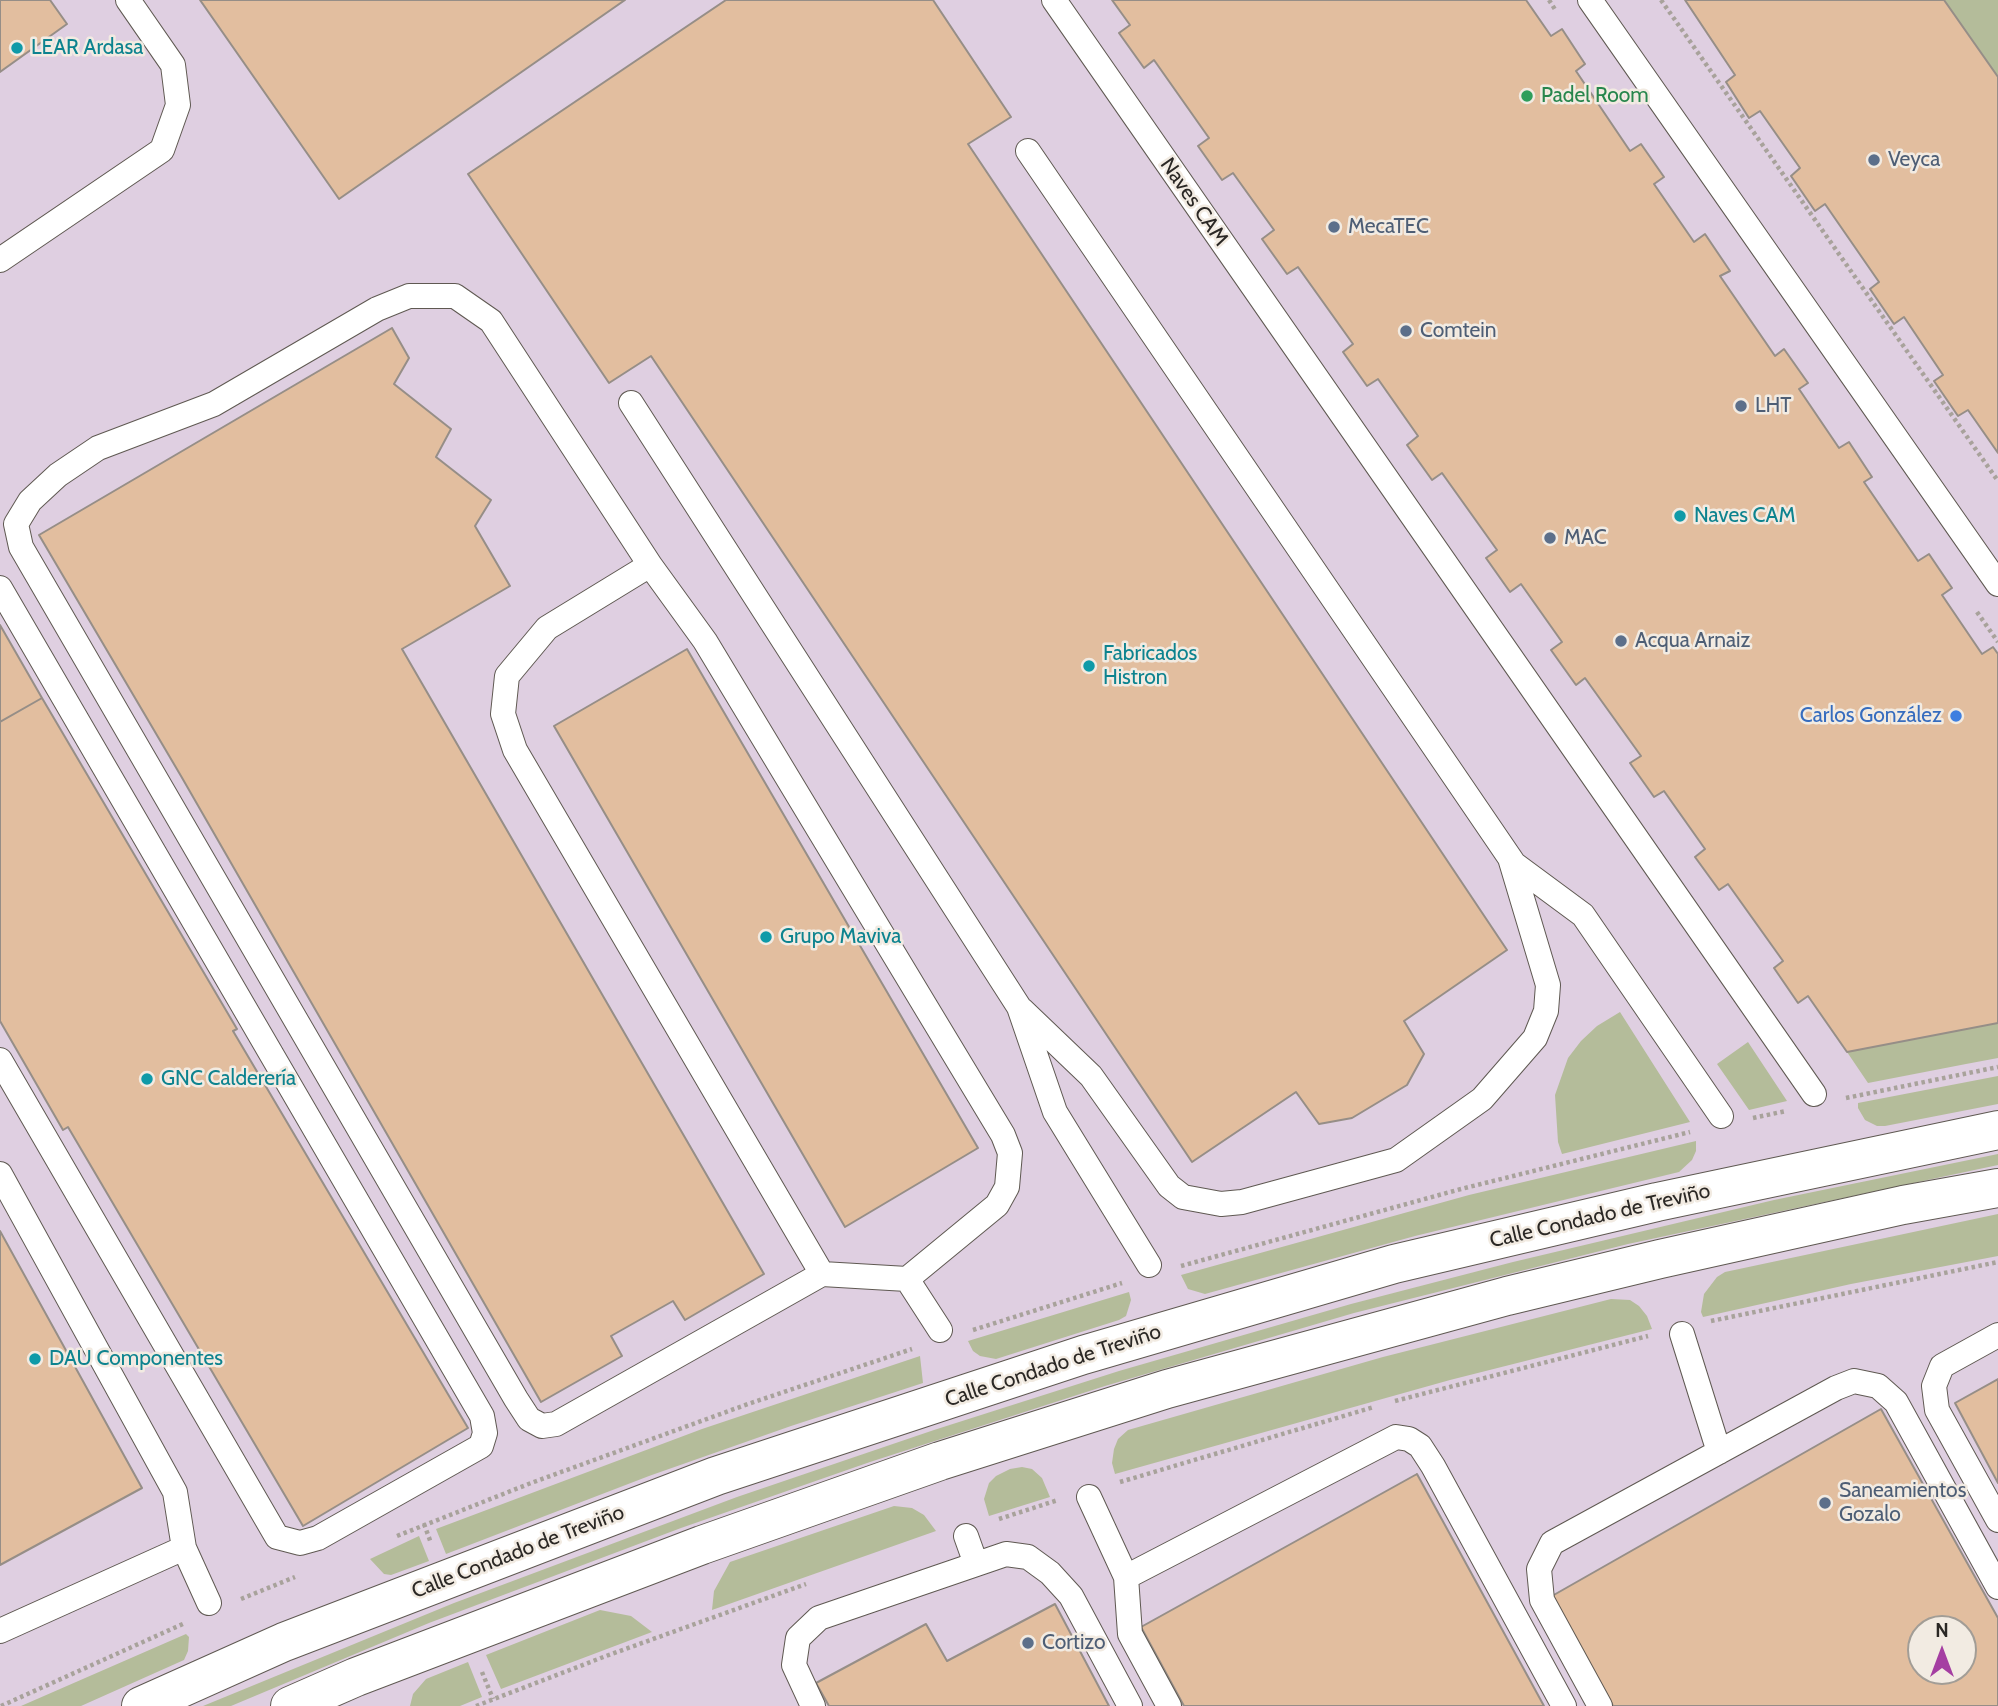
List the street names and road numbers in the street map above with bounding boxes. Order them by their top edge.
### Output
street label: Naves CAM [1155,153,1233,251]
street label: Calle Condado de Treviño [1487,1178,1713,1254]
street label: Calle Condado de Treviño [942,1319,1164,1413]
street label: Calle Condado de Treviño [408,1500,628,1604]

